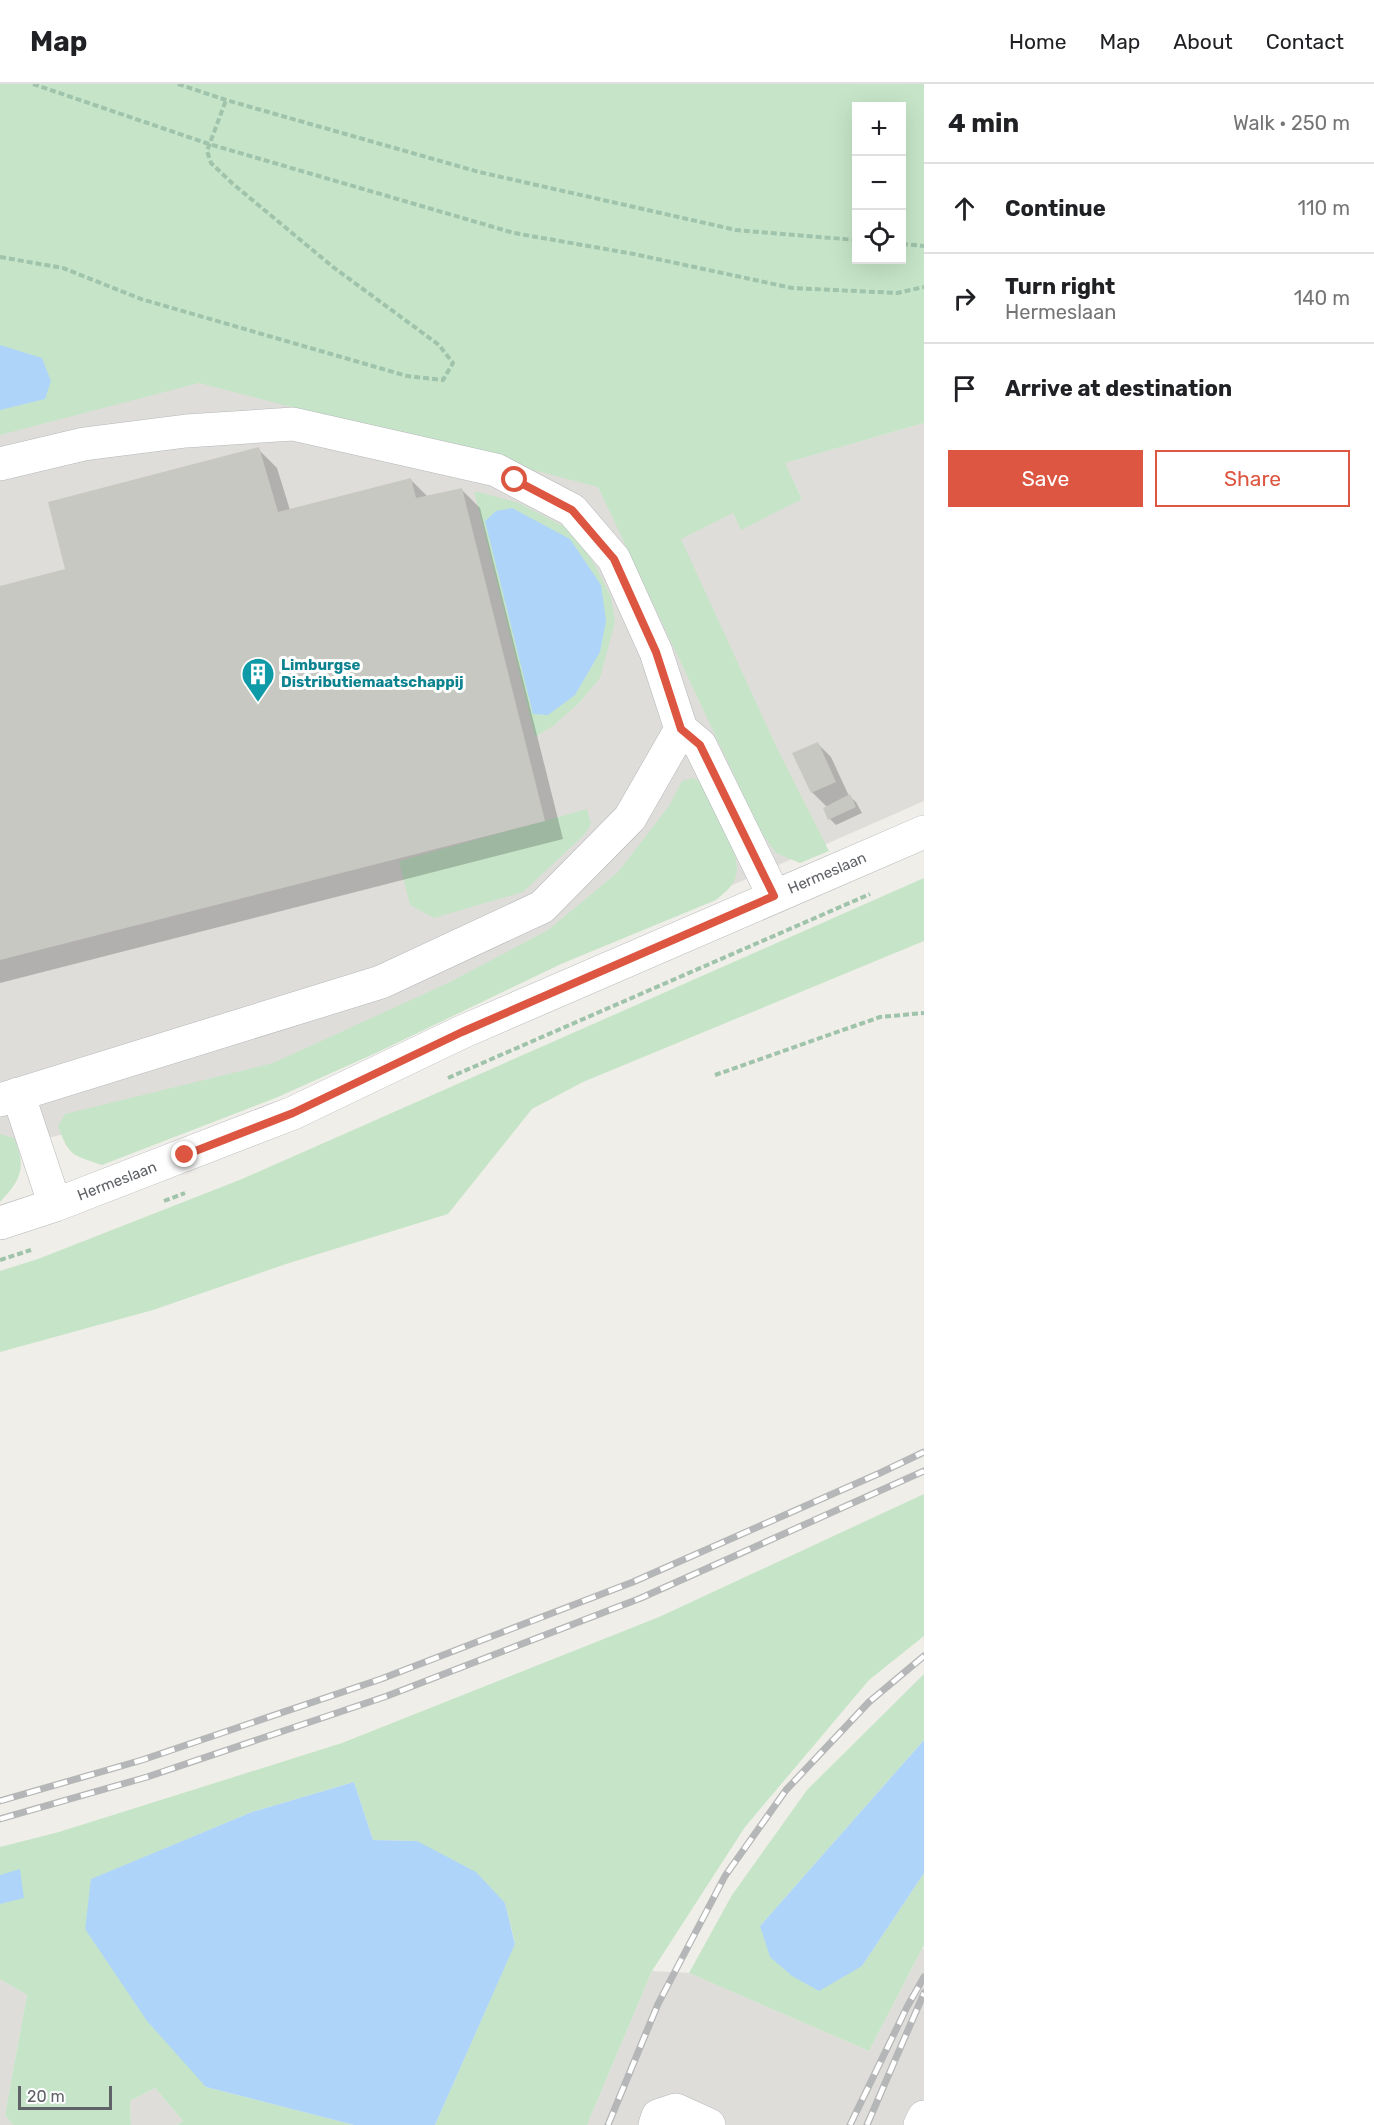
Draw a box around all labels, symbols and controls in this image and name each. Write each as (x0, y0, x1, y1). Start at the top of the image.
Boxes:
text: Map (30, 25, 87, 58)
text: Home (1009, 29, 1066, 54)
text: Map (1099, 29, 1140, 54)
text: About (1173, 29, 1233, 54)
text: Contact (1266, 29, 1344, 54)
map controls (852, 102, 906, 264)
button: + (852, 102, 906, 156)
text: 4 min (948, 108, 1019, 139)
text: Walk · 250 m (1233, 111, 1350, 135)
button: − (852, 156, 906, 210)
icon: ahead (948, 192, 981, 225)
text: Continue (1005, 195, 1106, 222)
text: 110 m (1298, 196, 1350, 220)
button: locate (852, 210, 906, 264)
text: Turn right (1005, 273, 1115, 300)
icon: right (948, 282, 981, 315)
text: 140 m (1294, 286, 1350, 310)
text: Hermeslaan (1005, 300, 1116, 324)
icon: arrive (948, 372, 981, 405)
text: Arrive at destination (1005, 375, 1232, 402)
button: Save (948, 450, 1143, 507)
button: Share (1155, 450, 1350, 507)
route start (501, 466, 527, 492)
building icon: Limburgse Distributiemaatschappij (240, 656, 276, 703)
place label: Limburgse Distributiemaatschappij (281, 656, 464, 691)
street label: Hermeslaan (785, 848, 869, 898)
route end (171, 1141, 197, 1167)
street label: Hermeslaan (75, 1158, 159, 1204)
scale bar (18, 2083, 112, 2110)
text: 20 m (27, 2087, 65, 2106)

